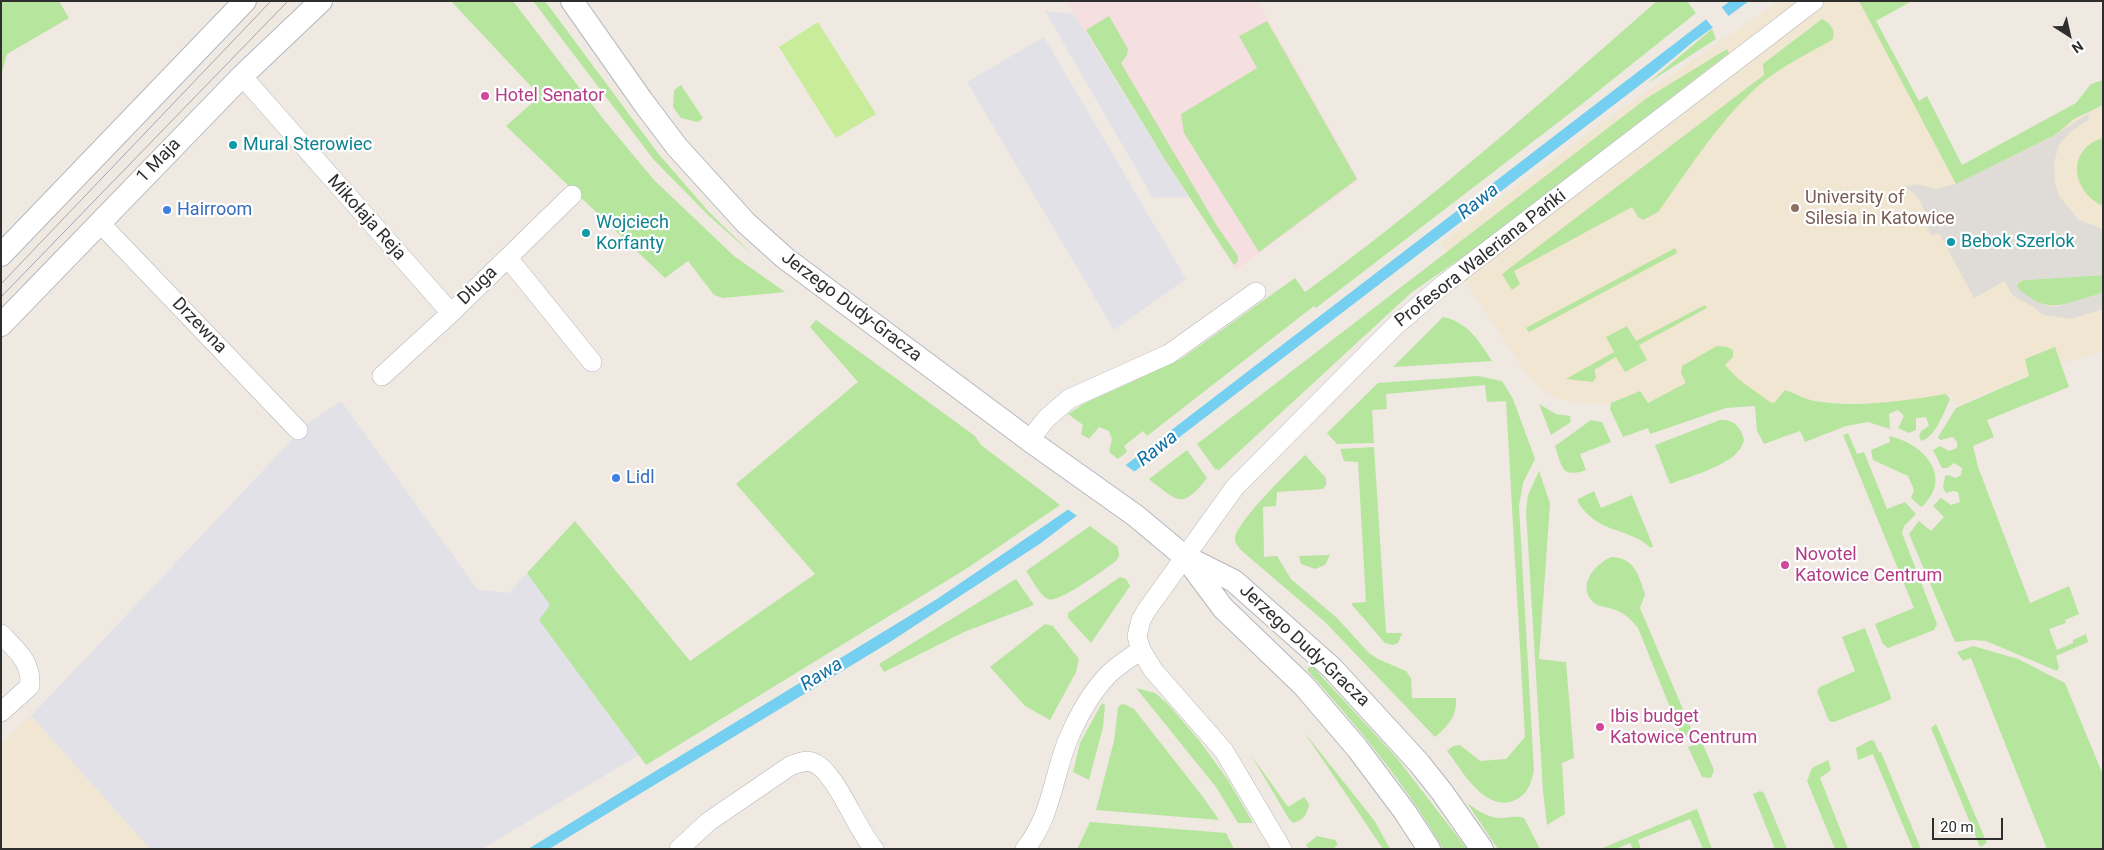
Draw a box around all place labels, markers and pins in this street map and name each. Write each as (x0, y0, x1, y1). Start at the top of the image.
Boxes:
place label: Hotel Senator (495, 85, 604, 107)
marker: Hotel Senator (479, 90, 491, 102)
place label: Mural Sterowiec (243, 134, 372, 156)
marker: Mural Sterowiec (227, 139, 239, 151)
place label: University of Silesia in Katowice (1805, 187, 1955, 230)
place label: Hairroom (177, 199, 252, 221)
marker: University of Silesia in Katowice (1789, 202, 1801, 214)
marker: Hairroom (161, 204, 173, 216)
place label: Wojciech Korfanty (596, 212, 669, 254)
marker: Wojciech Korfanty (580, 227, 592, 239)
place label: Bebok Szerlok (1961, 231, 2075, 253)
marker: Bebok Szerlok (1945, 236, 1957, 248)
place label: Lidl (626, 467, 655, 489)
marker: Lidl (610, 472, 622, 484)
place label: Novotel Katowice Centrum (1795, 544, 1942, 586)
marker: Novotel Katowice Centrum (1779, 559, 1791, 571)
place label: Ibis budget Katowice Centrum (1610, 706, 1757, 749)
marker: Ibis budget Katowice Centrum (1594, 721, 1606, 733)

